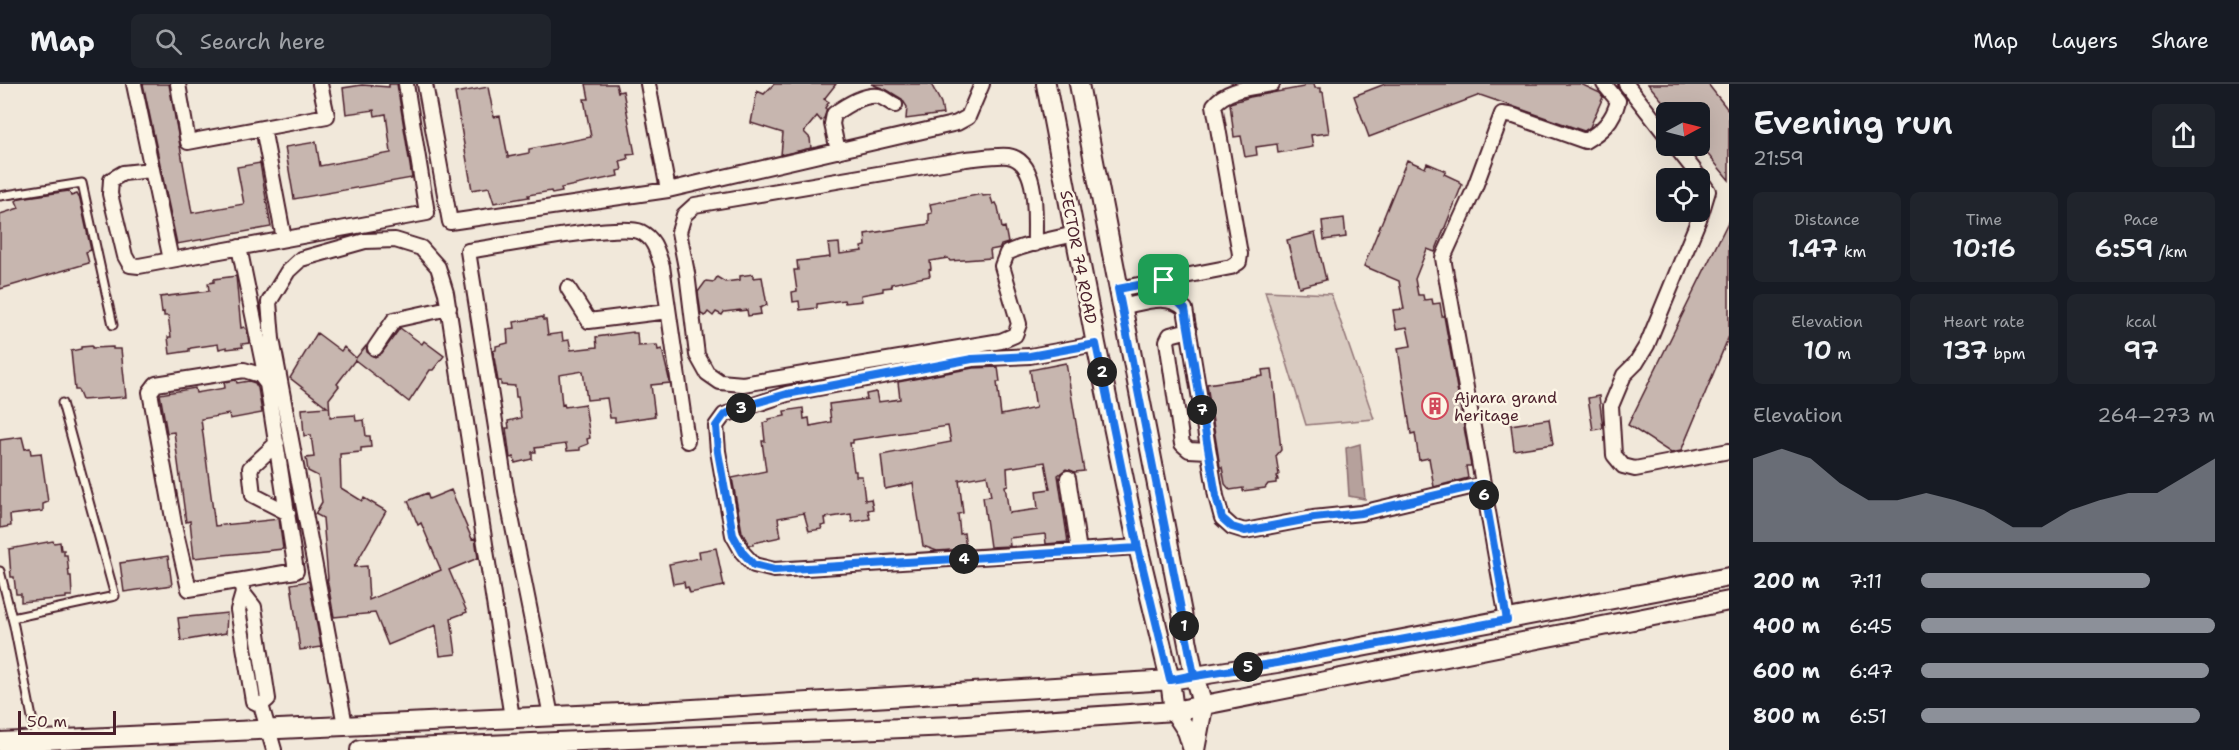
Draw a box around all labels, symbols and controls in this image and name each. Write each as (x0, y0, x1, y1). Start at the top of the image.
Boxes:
search box (131, 14, 551, 68)
text: Map (30, 22, 95, 60)
icon: search (152, 25, 185, 58)
text: Search here (200, 27, 325, 56)
text: Map (1973, 27, 2018, 55)
text: Layers (2051, 27, 2118, 55)
text: Share (2151, 27, 2209, 55)
text: Evening run (1753, 100, 1953, 145)
north arrow (1656, 102, 1710, 156)
map controls (1656, 102, 1710, 222)
button: share (2152, 104, 2215, 167)
text: 21:59 (1753, 145, 1804, 171)
button: locate (1656, 168, 1710, 222)
street label: SECTOR 74 ROAD (1055, 188, 1102, 326)
text: Distance (1794, 209, 1860, 230)
text: Time (1966, 209, 2002, 230)
text: Pace (2123, 209, 2159, 230)
text: 1.47 (1788, 230, 1838, 265)
text: 10:16 (1952, 230, 2016, 265)
text: 6:59 (2095, 230, 2153, 265)
text: km (1838, 241, 1866, 262)
text: /km (2153, 241, 2187, 262)
pin (1138, 254, 1189, 305)
icon: arrive (1147, 263, 1180, 296)
text: Elevation (1791, 311, 1863, 332)
text: Heart rate (1943, 311, 2025, 332)
text: kcal (2125, 311, 2157, 332)
text: 10 (1803, 332, 1832, 367)
text: 137 (1942, 332, 1988, 367)
text: 97 (2123, 332, 2159, 367)
text: m (1832, 343, 1851, 364)
text: bpm (1988, 343, 2026, 364)
pin: 2 (1087, 357, 1117, 387)
text: 2 (1096, 361, 1108, 382)
place label: Ajnara grand heritage (1454, 387, 1557, 426)
building icon: Ajnara grand heritage (1420, 391, 1450, 421)
pin: 3 (726, 393, 756, 423)
pin: 7 (1187, 395, 1217, 425)
text: 3 (735, 397, 747, 418)
text: 7 (1196, 399, 1208, 420)
text: Elevation (1753, 402, 1843, 428)
text: 264–273 m (2097, 402, 2215, 428)
pin: 6 (1469, 480, 1499, 510)
text: 6 (1478, 484, 1490, 505)
pin: 4 (949, 544, 979, 574)
text: 4 (958, 548, 970, 569)
text: 200 m (1753, 568, 1820, 594)
text: 7:11 (1849, 568, 1882, 594)
pin: 1 (1169, 611, 1199, 641)
text: 400 m (1753, 613, 1820, 639)
text: 6:45 (1849, 613, 1892, 639)
text: 1 (1180, 615, 1188, 636)
pin: 5 (1233, 652, 1263, 682)
text: 5 (1243, 656, 1253, 677)
text: 600 m (1753, 658, 1820, 684)
text: 6:47 (1849, 658, 1893, 684)
text: 800 m (1753, 703, 1820, 729)
text: 6:51 (1849, 703, 1887, 729)
scale bar (18, 708, 116, 736)
text: 50 m (27, 711, 67, 732)

